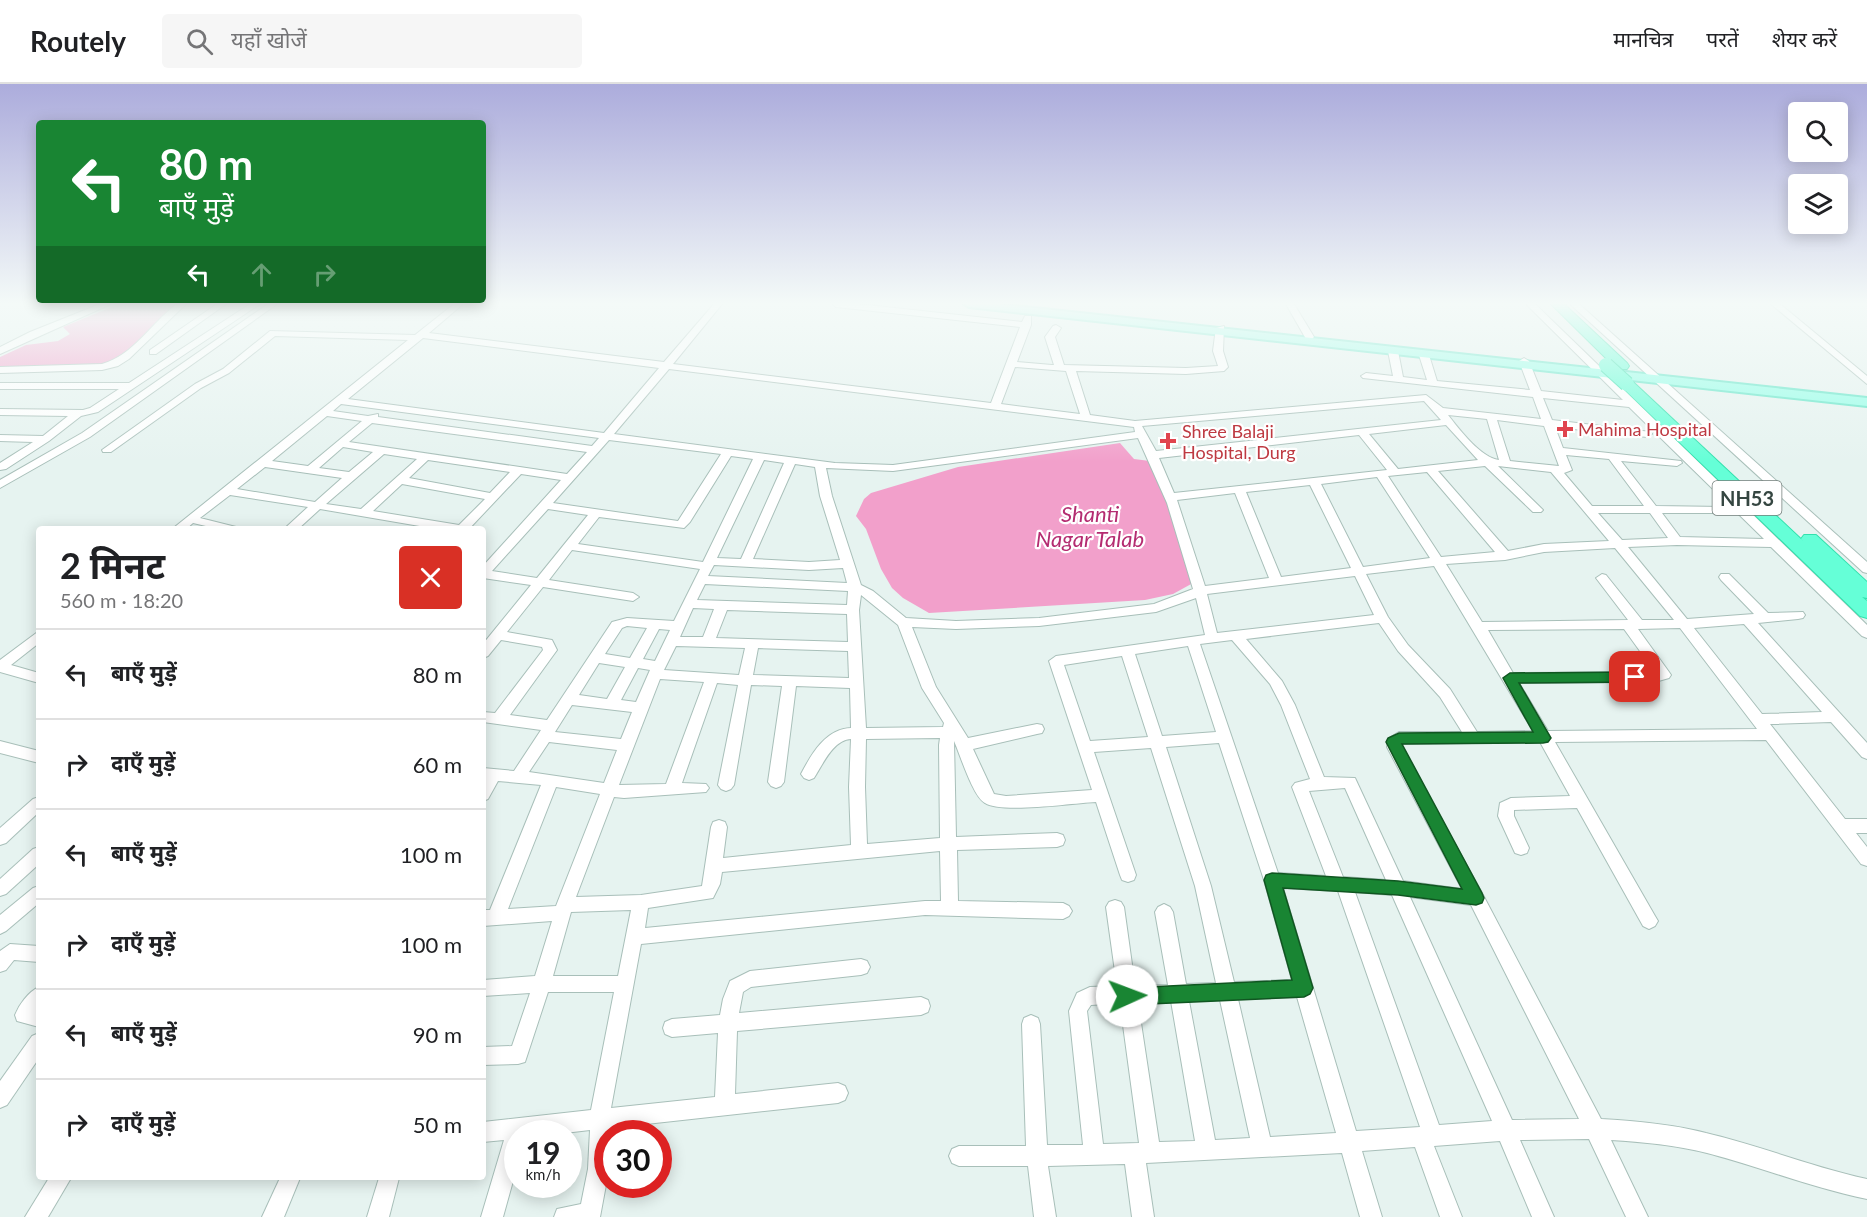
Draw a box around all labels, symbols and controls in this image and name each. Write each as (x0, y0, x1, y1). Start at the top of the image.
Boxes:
search box (162, 14, 582, 68)
text: Routely (30, 24, 126, 58)
icon: search (183, 25, 216, 58)
text: यहाँ खोजें (231, 26, 307, 53)
text: मानचित्र (1613, 26, 1673, 51)
text: परतें (1706, 26, 1739, 51)
text: शेयर करें (1772, 26, 1837, 51)
map controls (1788, 102, 1848, 234)
button: search (1788, 102, 1848, 162)
text: 80 m (159, 139, 253, 189)
icon: left (60, 144, 138, 222)
button: layers (1788, 174, 1848, 234)
text: बाएँ मुड़ें (159, 190, 234, 223)
icon: left (182, 258, 215, 291)
icon: ahead (245, 258, 278, 291)
icon: right (308, 258, 341, 291)
place label: Mahima Hospital (1578, 418, 1712, 440)
place label: Shree Balaji Hospital, Durg (1182, 420, 1296, 463)
marker: Mahima Hospital (1556, 420, 1574, 438)
marker: Shree Balaji Hospital, Durg (1159, 432, 1177, 450)
road number: NH53 (1712, 481, 1782, 515)
water label: Shanti Nagar Talab (1036, 500, 1144, 552)
text: 2 मिनट (60, 543, 165, 587)
button: close (399, 546, 462, 609)
text: 560 m · 18:20 (60, 588, 183, 612)
pin (1609, 651, 1660, 702)
icon: left (60, 658, 93, 691)
text: बाएँ मुड़ें (111, 659, 177, 686)
icon: arrive (1618, 660, 1651, 693)
text: 80 m (413, 661, 462, 688)
icon: right (60, 748, 93, 781)
text: दाएँ मुड़ें (111, 749, 175, 776)
text: 60 m (413, 751, 462, 778)
icon: left (60, 838, 93, 871)
text: बाएँ मुड़ें (111, 839, 177, 866)
text: 100 m (400, 841, 462, 868)
icon: right (60, 928, 93, 961)
text: दाएँ मुड़ें (111, 929, 175, 956)
text: 100 m (400, 931, 462, 958)
position arrow (1095, 964, 1159, 1028)
icon: left (60, 1018, 93, 1051)
text: बाएँ मुड़ें (111, 1019, 177, 1046)
text: 90 m (413, 1021, 462, 1048)
icon: right (60, 1108, 93, 1141)
text: दाएँ मुड़ें (111, 1109, 175, 1136)
text: 50 m (413, 1111, 462, 1138)
speed limit sign: 30 (594, 1120, 672, 1198)
text: 19 (526, 1134, 560, 1170)
text: km/h (525, 1165, 561, 1183)

